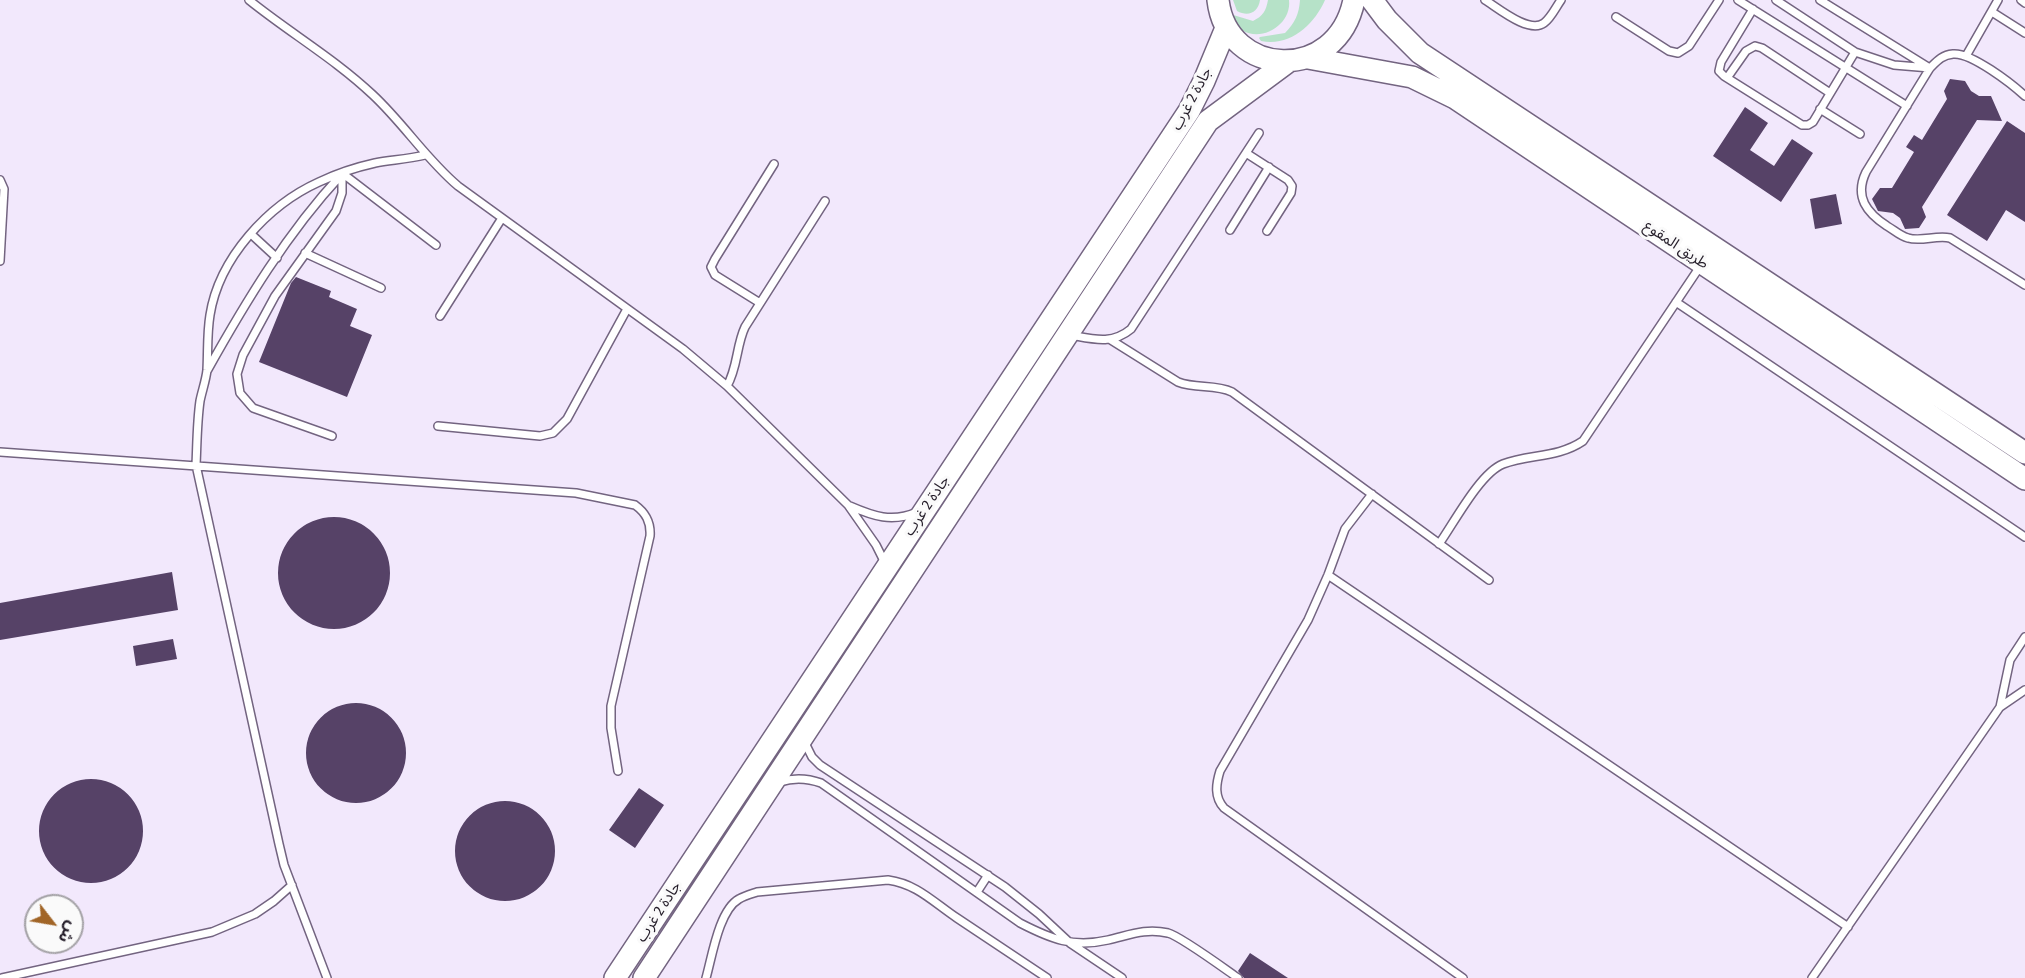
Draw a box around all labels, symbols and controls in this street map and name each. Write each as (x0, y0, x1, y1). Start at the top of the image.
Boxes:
street label: جادة 2 غرب (1168, 65, 1216, 133)
street label: طريق المقوع (1640, 217, 1712, 273)
street label: جادة 2 غرب (900, 473, 954, 539)
street label: جادة 2 غرب (633, 878, 685, 946)
north arrow (24, 894, 84, 954)
text: ش (54, 918, 82, 947)

